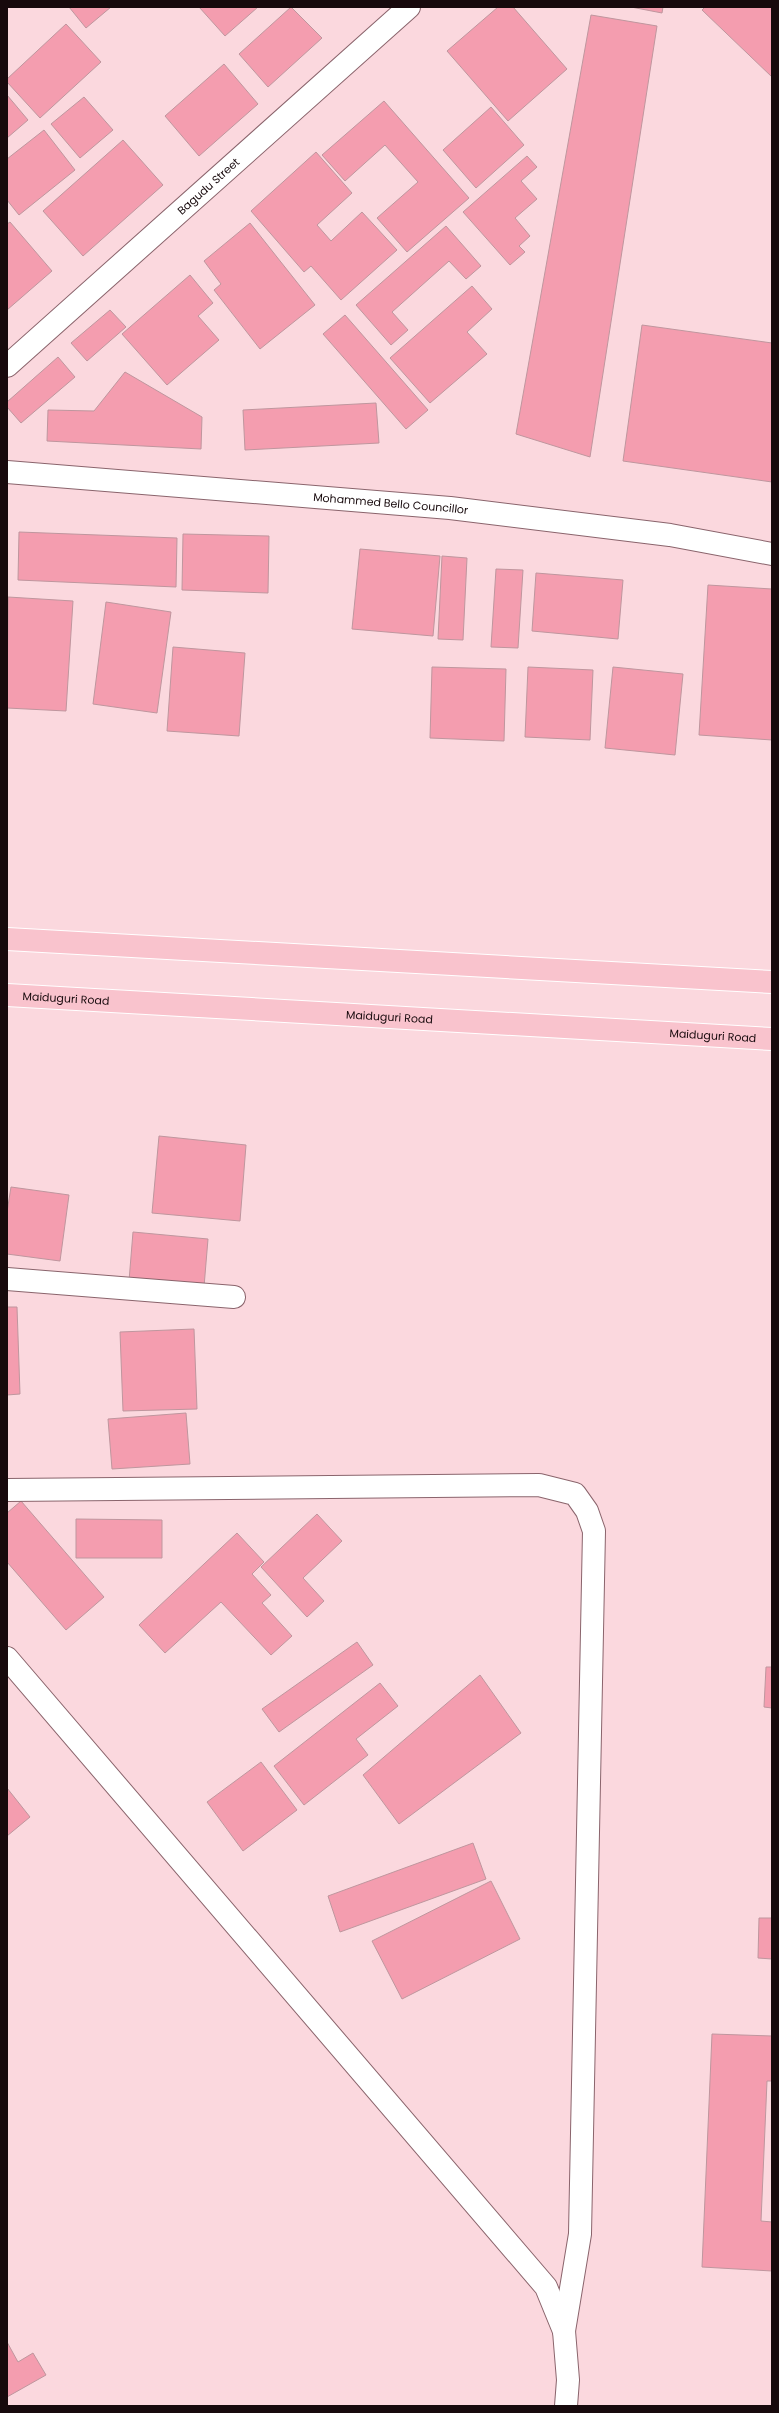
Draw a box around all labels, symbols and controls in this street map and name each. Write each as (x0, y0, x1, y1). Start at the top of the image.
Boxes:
street label: Bagudu Street (174, 154, 243, 218)
street label: Mohammed Bello Councillor (313, 489, 469, 518)
street label: Maiduguri Road (22, 988, 110, 1009)
street label: Maiduguri Road (345, 1007, 433, 1027)
street label: Maiduguri Road (669, 1025, 757, 1046)

